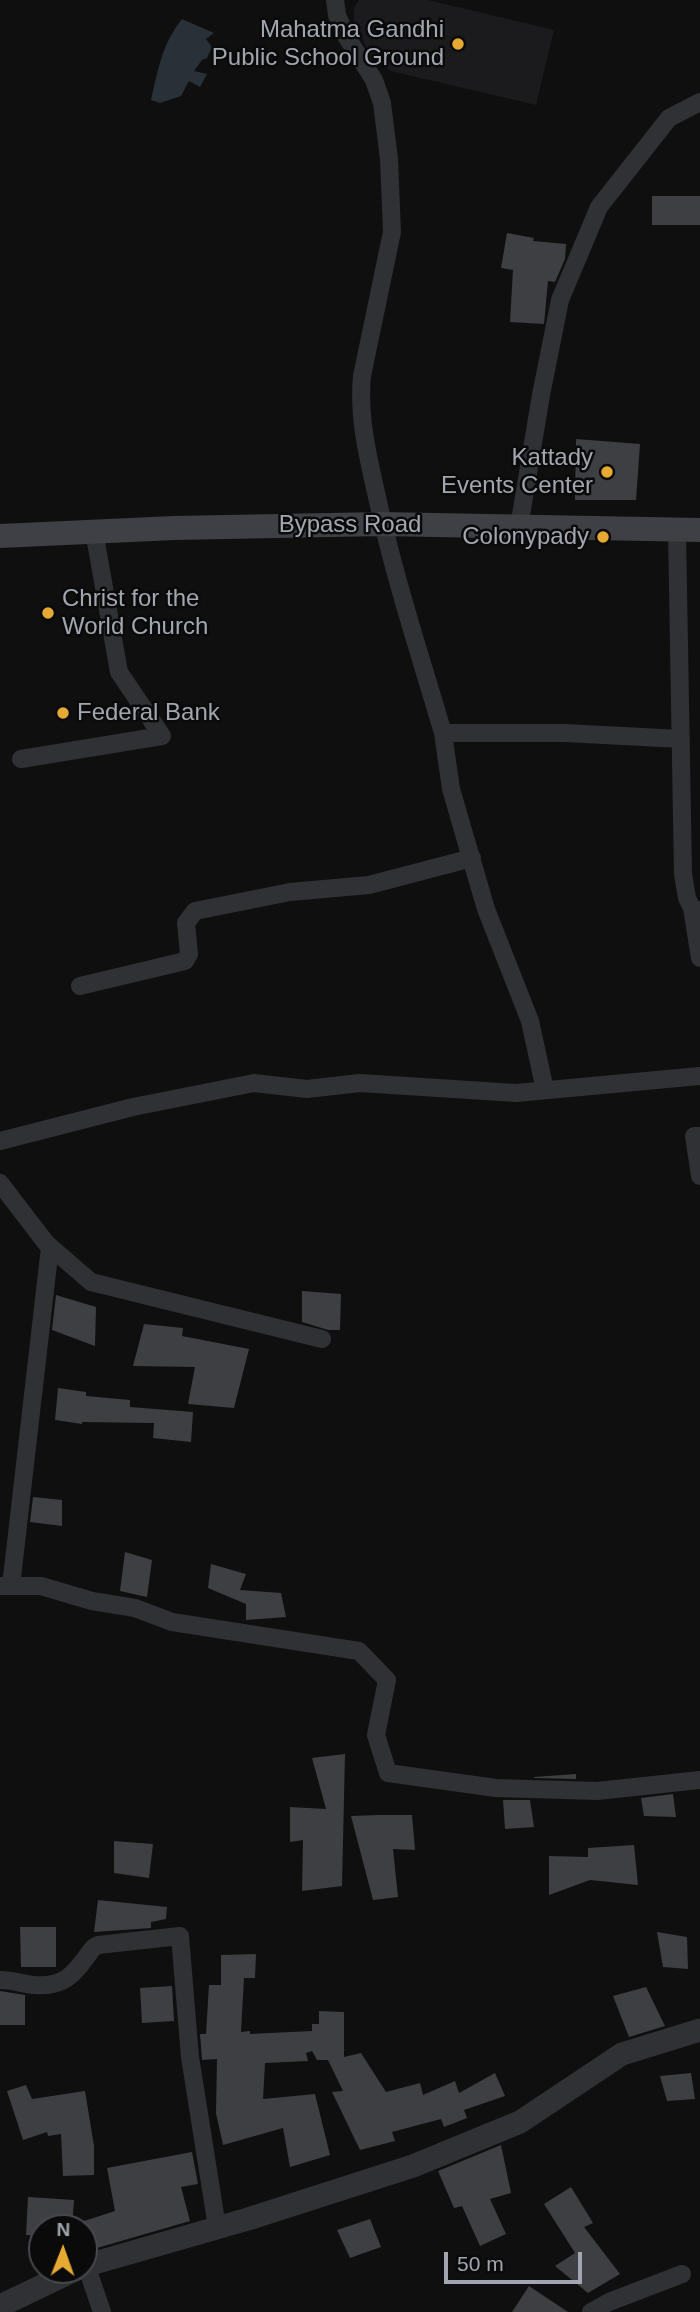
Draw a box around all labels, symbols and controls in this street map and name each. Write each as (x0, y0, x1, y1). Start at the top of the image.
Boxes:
place label: Mahatma Gandhi Public School Ground (212, 16, 444, 72)
marker: Mahatma Gandhi Public School Ground (450, 36, 466, 52)
place label: Kattady Events Center (441, 444, 593, 500)
marker: Kattady Events Center (599, 464, 615, 480)
street label: Bypass Road (279, 511, 421, 539)
place label: Colonypady (462, 523, 589, 551)
marker: Colonypady (595, 529, 611, 545)
place label: Christ for the World Church (62, 585, 208, 641)
marker: Christ for the World Church (40, 605, 56, 621)
place label: Federal Bank (77, 699, 220, 727)
marker: Federal Bank (55, 705, 71, 721)
north arrow (28, 2214, 98, 2284)
text: N (56, 2219, 70, 2240)
scale bar (448, 2238, 586, 2282)
text: 50 m (457, 2252, 504, 2275)

